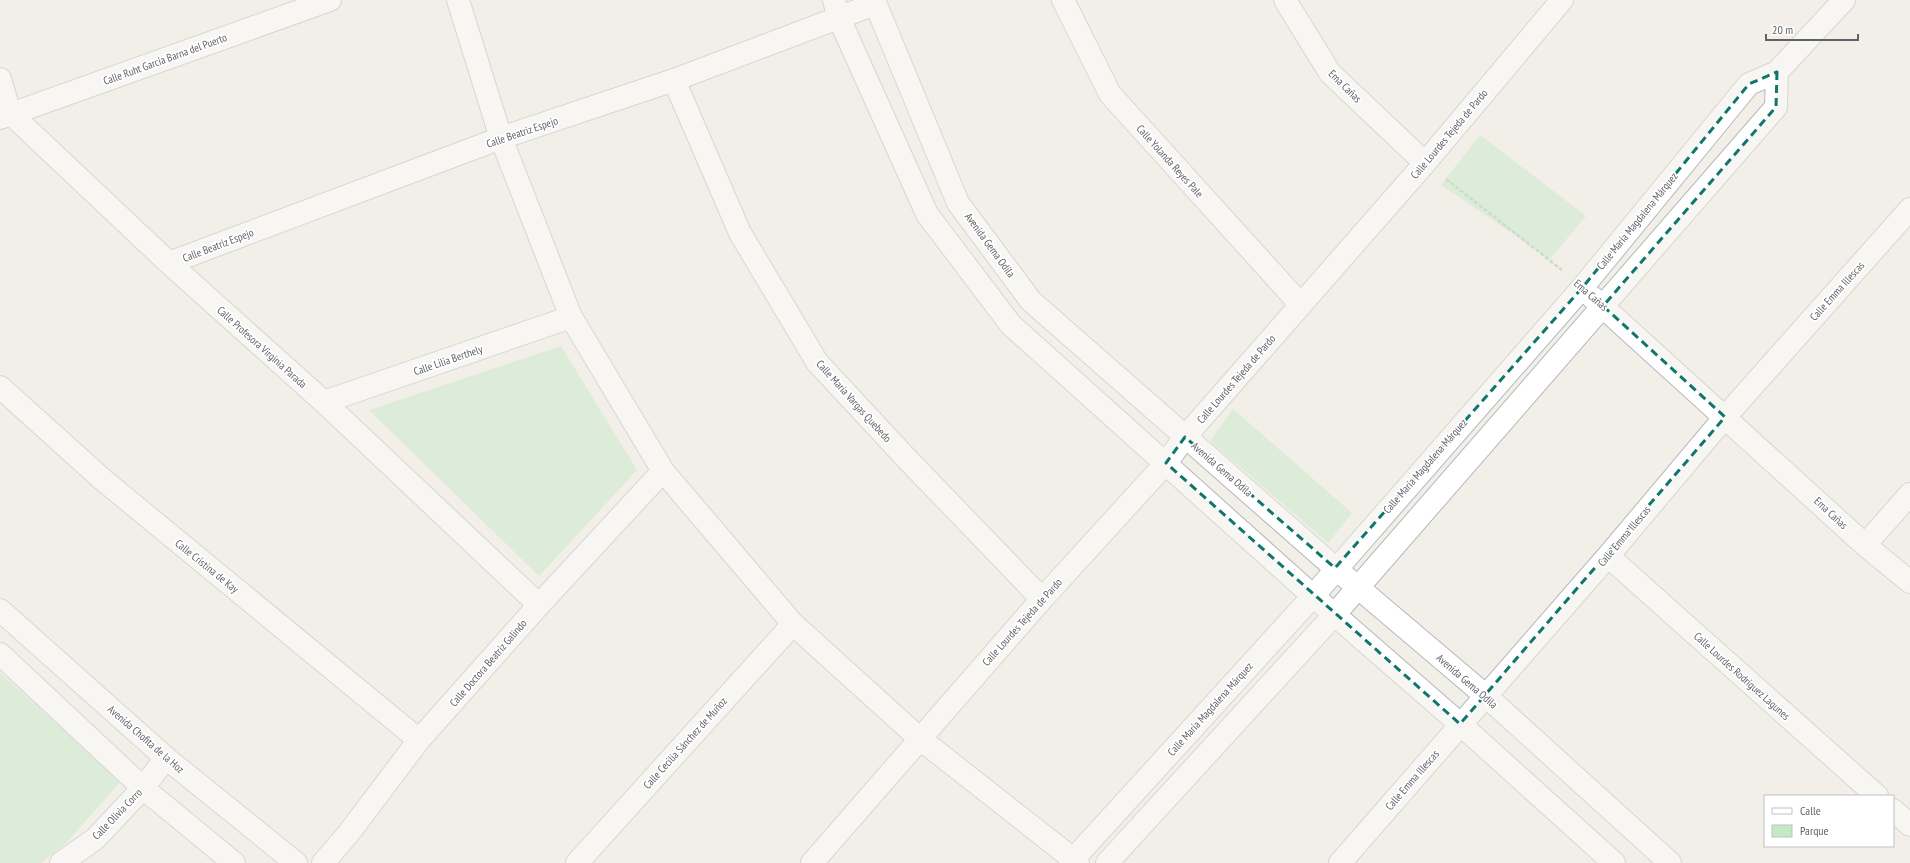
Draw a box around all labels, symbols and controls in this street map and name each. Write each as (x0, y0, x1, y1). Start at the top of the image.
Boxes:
scale bar (1766, 16, 1858, 42)
text: 20 m (1772, 22, 1793, 37)
street label: Calle Ruht García Barna del Puerto (101, 30, 229, 88)
street label: Ema Cañas (1326, 67, 1365, 106)
street label: Calle Lourdes Tejeda de Pardo (1407, 86, 1491, 182)
street label: Calle Beatriz Espejo (484, 113, 560, 151)
street label: Calle Yolanda Reyes Pale (1134, 122, 1207, 201)
street label: Calle María Magdalena Márquez (1593, 169, 1681, 272)
street label: Avenida Gema Odila (962, 210, 1018, 280)
street label: Calle Beatriz Espejo (181, 225, 256, 265)
street label: Calle Emma Illescas (1807, 258, 1867, 324)
street label: Ema Cañas (1571, 276, 1611, 314)
street label: Calle Profesora Virginia Parada (214, 303, 310, 391)
street label: Calle Lourdes Tejeda de Pardo (1194, 332, 1278, 426)
street label: Calle Lilia Berthely (412, 341, 485, 378)
street label: Calle María Vargas Quebedo (813, 357, 895, 445)
street label: Calle María Magdalena Márquez (1380, 416, 1470, 516)
street label: Avenida Gema Odila (1189, 439, 1255, 499)
street label: Ema Cañas (1811, 494, 1851, 532)
street label: Calle Emma Illescas (1595, 503, 1654, 569)
street label: Calle Cristina de Kay (172, 536, 242, 596)
street label: Calle Lourdes Tejeda de Pardo (979, 575, 1065, 669)
street label: Calle Doctora Beatriz Galindo (446, 616, 530, 709)
street label: Calle Lourdes Rodríguez Lagunes (1691, 629, 1793, 723)
street label: Avenida Gema Odila (1434, 651, 1500, 711)
street label: Calle María Magdalena Márquez (1164, 659, 1256, 759)
street label: Calle Cecilia Sánchez de Muñoz (640, 694, 730, 792)
street label: Avenida Chofita de la Hoz (105, 702, 187, 776)
street label: Calle Emma Illescas (1382, 747, 1442, 813)
street label: Calle Olivia Corro (89, 785, 145, 843)
legend (1764, 795, 1894, 847)
text: Calle (1800, 803, 1821, 818)
text: Parque (1800, 823, 1829, 838)

